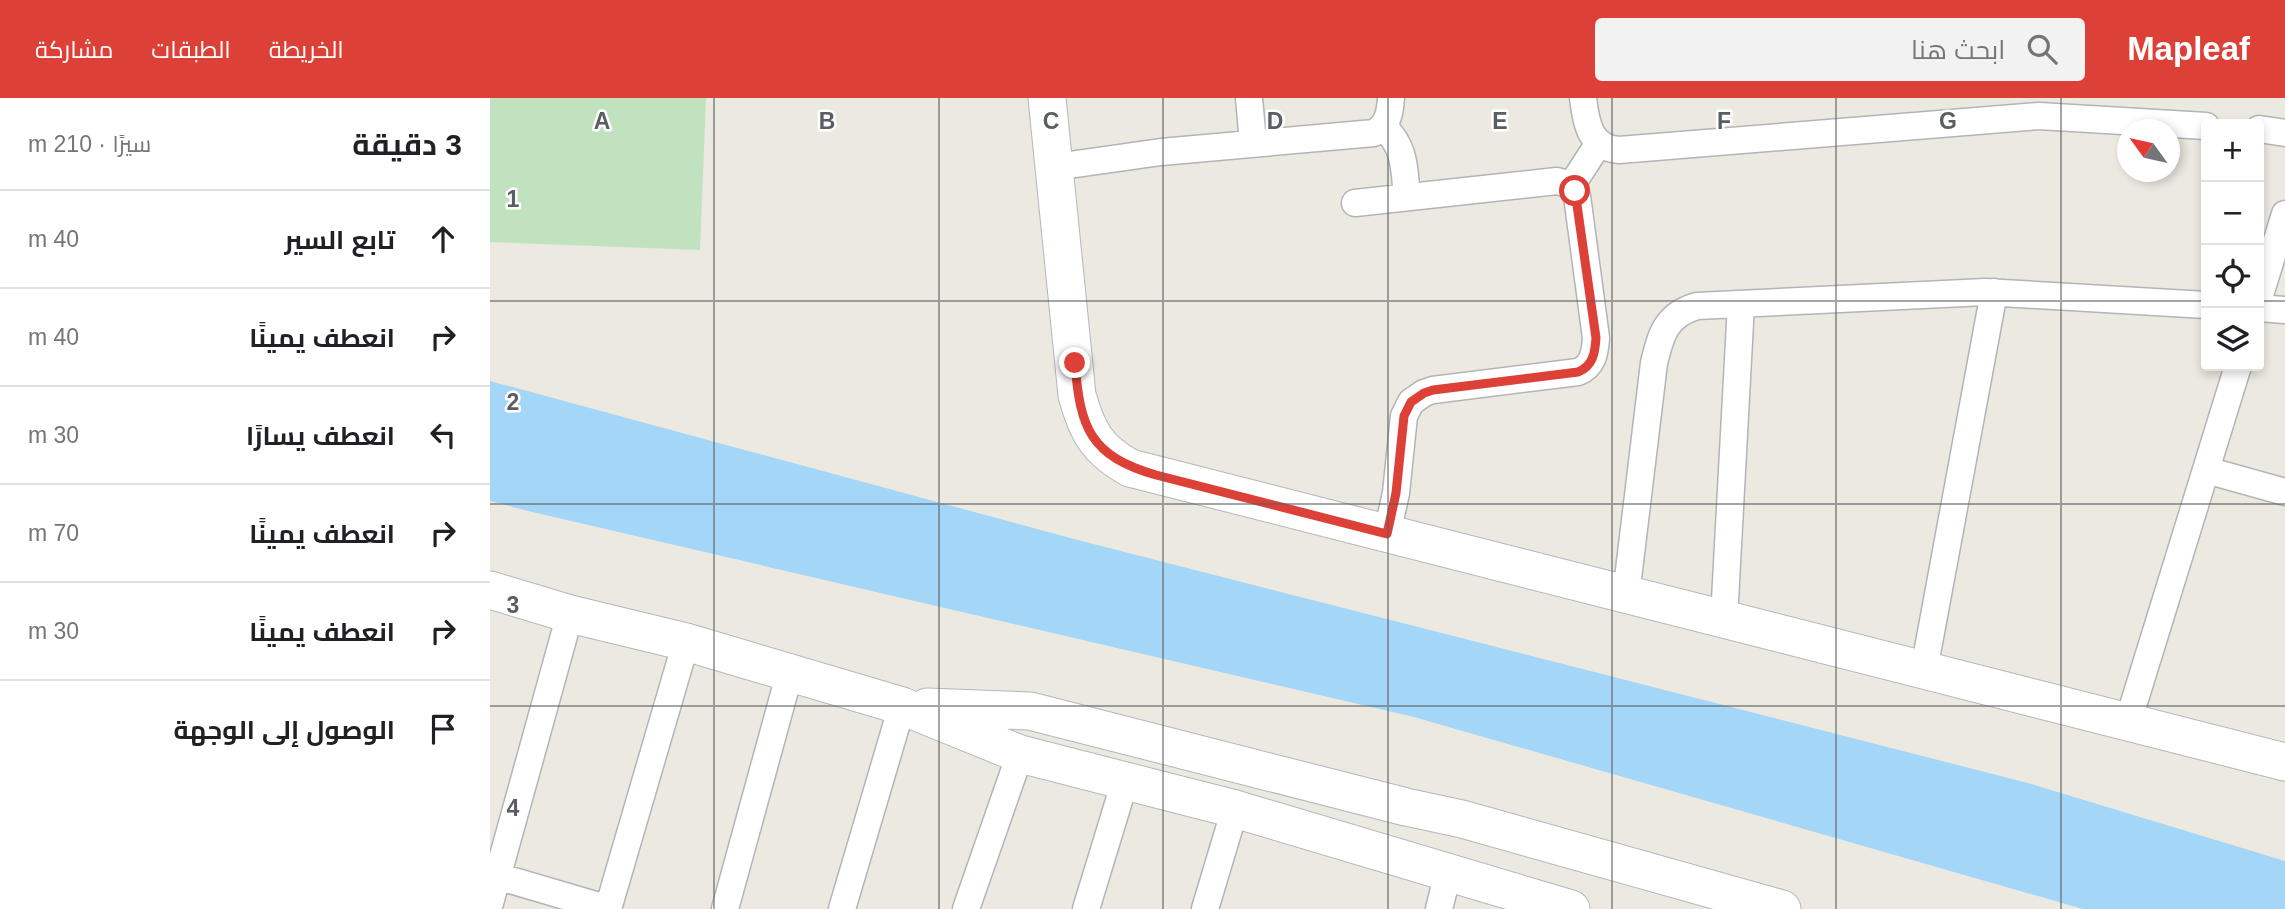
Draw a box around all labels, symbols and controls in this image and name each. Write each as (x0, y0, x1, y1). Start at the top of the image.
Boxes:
search box (1595, 18, 2085, 81)
icon: search (2023, 30, 2061, 68)
text: Mapleaf (2127, 30, 2250, 67)
text: ابحث هنا (1911, 35, 2005, 65)
text: مشاركة (35, 36, 113, 63)
text: الطبقات (151, 36, 231, 63)
text: الخريطة (269, 36, 344, 63)
text: A (594, 108, 610, 134)
text: B (819, 108, 835, 134)
text: C (1043, 108, 1059, 134)
text: D (1267, 108, 1283, 134)
text: E (1492, 108, 1508, 134)
text: F (1717, 108, 1731, 134)
text: G (1939, 108, 1957, 134)
north arrow (2117, 119, 2180, 182)
map controls (2201, 119, 2264, 371)
button: + (2201, 119, 2264, 182)
text: 3 دقيقة (352, 128, 462, 161)
text: سيرًا · 210 m (28, 131, 151, 157)
route start (1559, 175, 1590, 206)
button: − (2201, 182, 2264, 245)
text: 1 (507, 186, 520, 212)
icon: ahead (424, 220, 462, 258)
text: تابع السير (284, 225, 395, 255)
text: 40 m (28, 226, 79, 252)
button: locate (2201, 245, 2264, 308)
button: layers (2201, 308, 2264, 371)
icon: right (424, 318, 462, 356)
text: انعطف يمينًا (249, 323, 395, 353)
text: 40 m (28, 324, 79, 350)
route end (1059, 347, 1090, 378)
text: 2 (507, 389, 519, 415)
icon: left (424, 416, 462, 454)
text: انعطف يسارًا (246, 421, 395, 451)
text: 30 m (28, 422, 79, 448)
icon: right (424, 514, 462, 552)
text: انعطف يمينًا (249, 519, 395, 549)
text: 70 m (28, 520, 79, 546)
text: 3 (507, 592, 519, 618)
icon: right (424, 612, 462, 650)
text: انعطف يمينًا (249, 617, 395, 647)
text: 30 m (28, 618, 79, 644)
icon: arrive (424, 710, 462, 748)
text: الوصول إلى الوجهة (173, 715, 395, 745)
text: 4 (507, 795, 520, 821)

